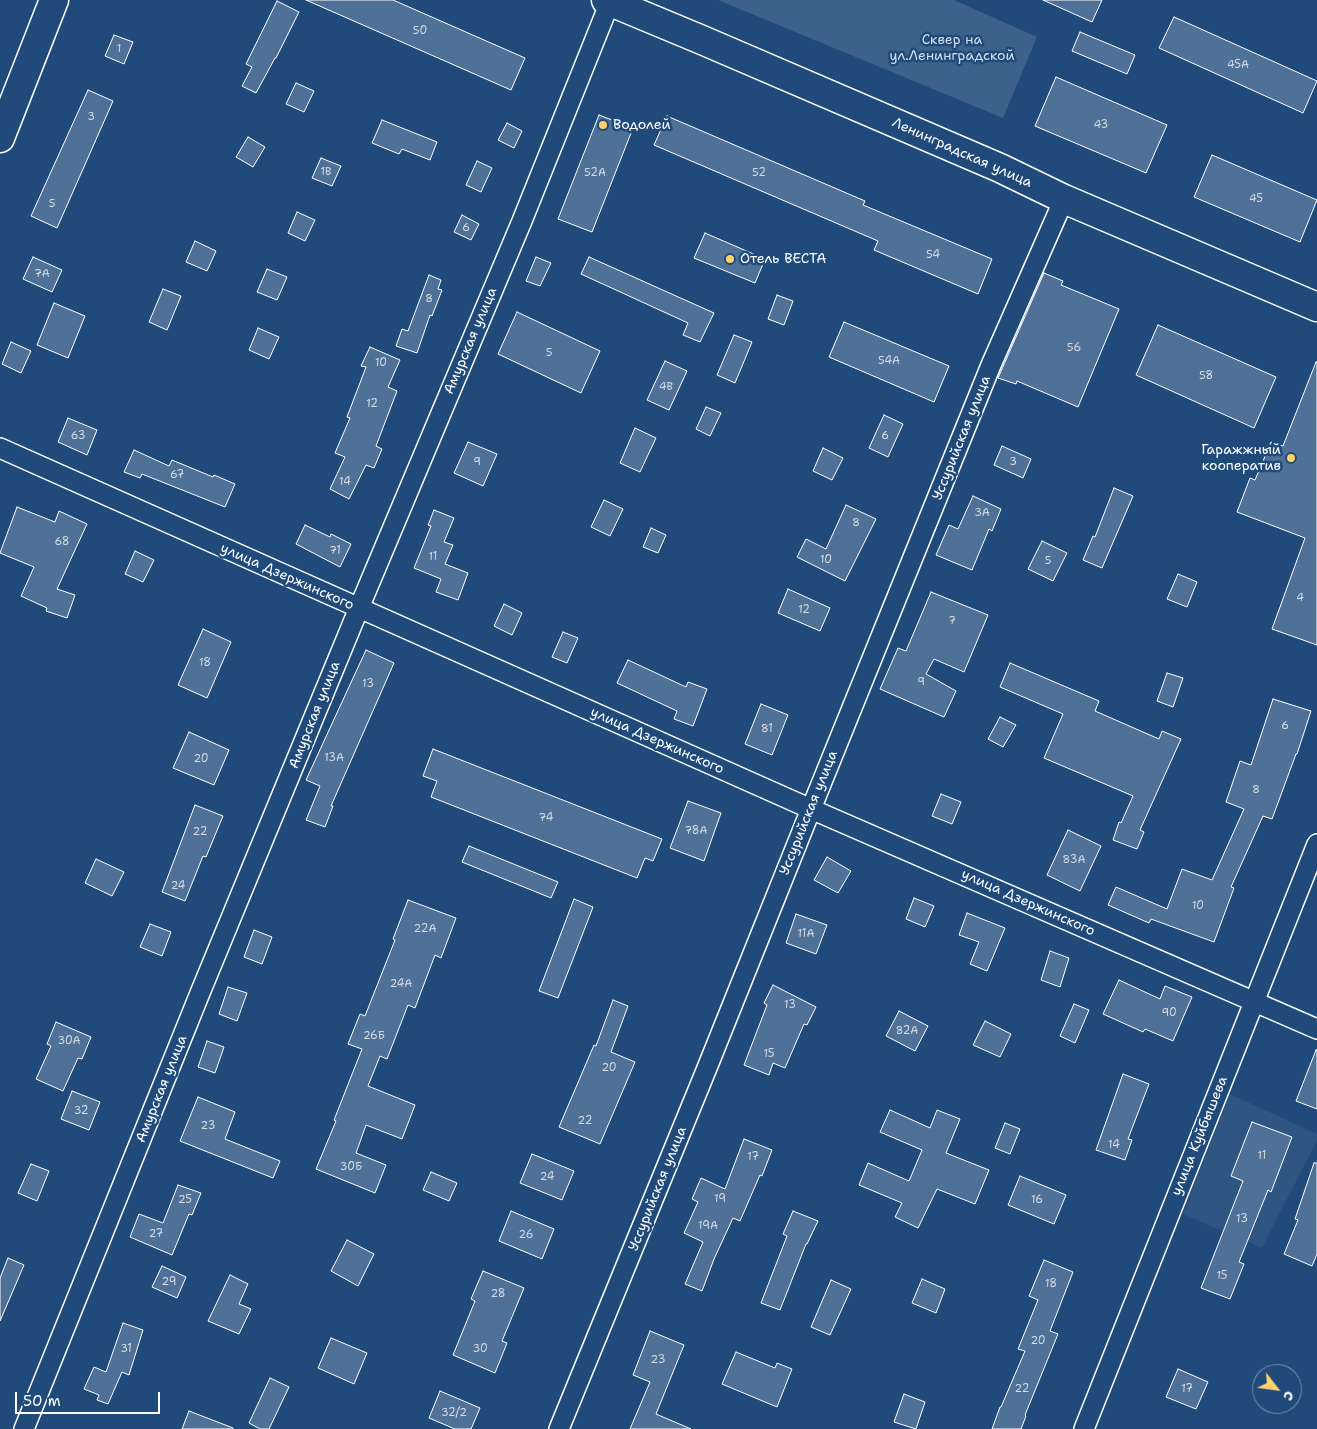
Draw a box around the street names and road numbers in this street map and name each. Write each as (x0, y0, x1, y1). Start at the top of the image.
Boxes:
street label: Ленинградская улица (889, 114, 1035, 192)
street label: Амурская улица (441, 285, 501, 397)
street label: Уссурийская улица (929, 373, 995, 503)
street label: улица Дзержинского (218, 540, 356, 614)
street label: Амурская улица (286, 659, 344, 771)
street label: улица Дзержинского (588, 704, 726, 778)
street label: Уссурийская улица (776, 748, 842, 878)
street label: улица Дзержинского (959, 866, 1097, 940)
street label: Амурская улица (133, 1033, 191, 1145)
street label: улица Куйбышева (1168, 1074, 1232, 1198)
street label: Уссурийская улица (625, 1124, 691, 1254)

